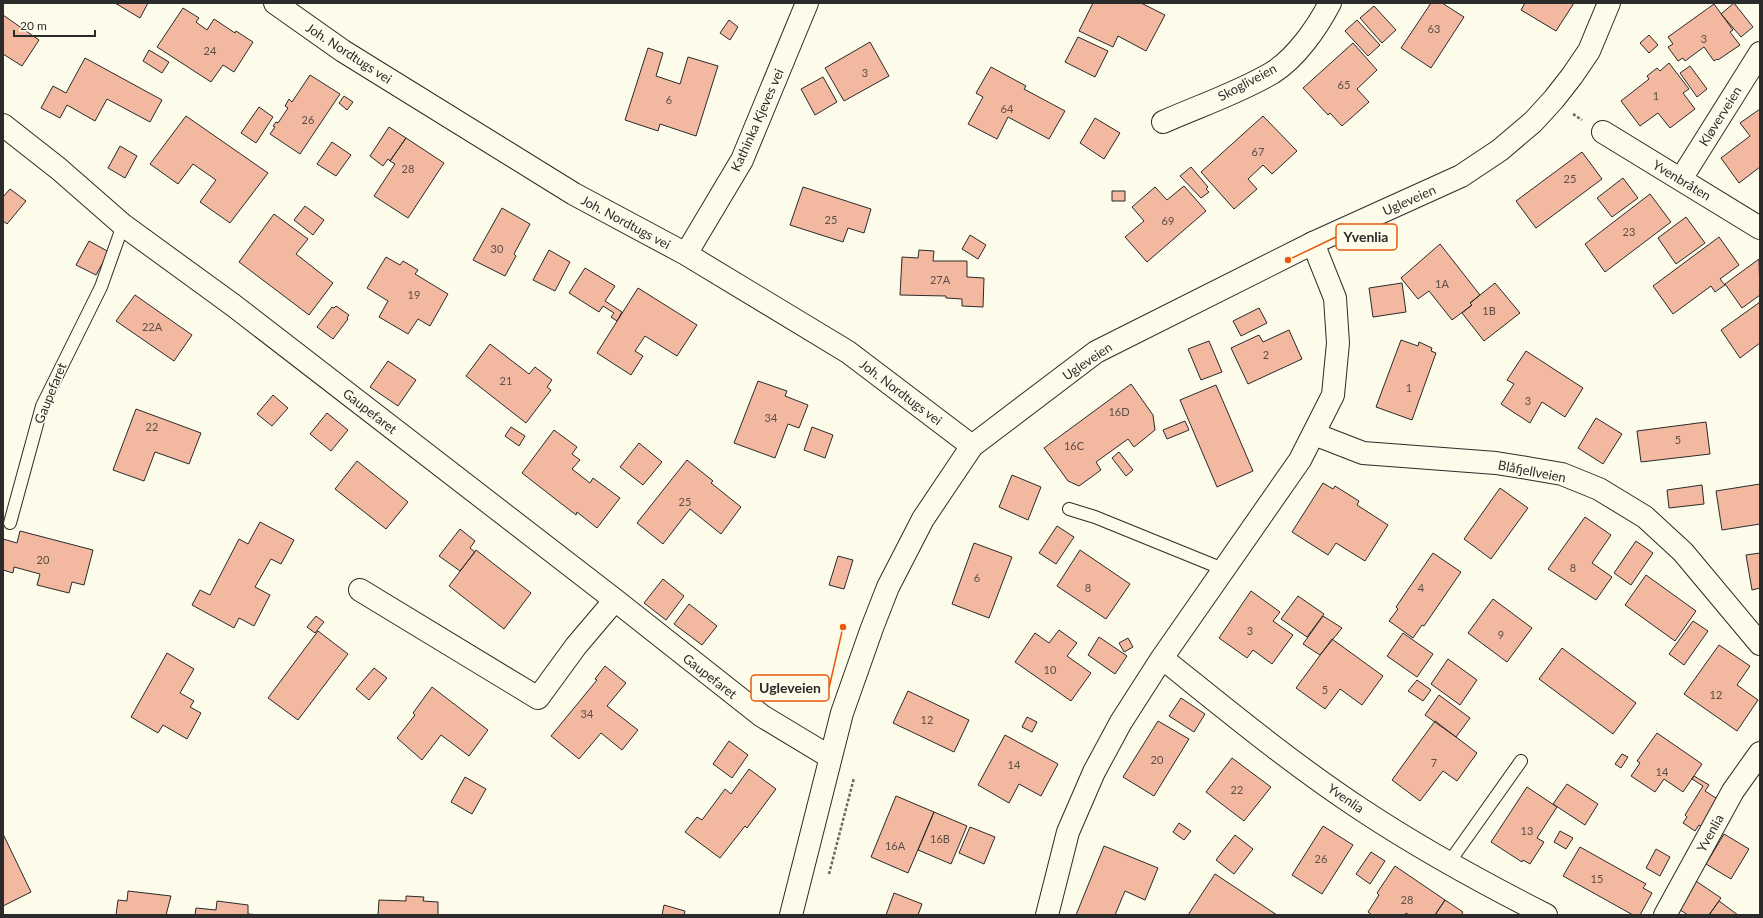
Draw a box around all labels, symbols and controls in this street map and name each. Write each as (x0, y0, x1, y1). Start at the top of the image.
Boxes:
scale bar (14, 12, 95, 38)
text: 20 m (20, 18, 47, 33)
street label: Joh. Nordtugs vei (303, 19, 395, 87)
house number: 63 (1428, 22, 1440, 35)
house number: 3 (1701, 32, 1707, 45)
house number: 24 (204, 44, 217, 57)
street label: Skogliveien (1215, 60, 1279, 104)
street label: Kathinka Kjeves vei (727, 66, 787, 174)
house number: 3 (862, 66, 868, 79)
house number: 65 (1338, 78, 1350, 91)
street label: Kløverveien (1695, 83, 1745, 149)
house number: 1 (1653, 89, 1659, 102)
house number: 6 (666, 93, 672, 106)
house number: 64 (1001, 102, 1014, 115)
house number: 26 (302, 113, 314, 126)
house number: 67 (1252, 145, 1264, 158)
street label: Yvenbråten (1650, 156, 1714, 204)
house number: 28 (402, 162, 414, 175)
house number: 25 (1564, 172, 1576, 185)
street label: Ugleveien (1380, 181, 1438, 219)
street label: Joh. Nordtugs vei (579, 192, 673, 252)
house number: 25 (825, 213, 837, 226)
house number: 69 (1162, 214, 1174, 227)
callout: Yvenlia (1336, 224, 1397, 250)
house number: 23 (1623, 225, 1635, 238)
text: Yvenlia (1343, 228, 1388, 245)
house number: 30 (491, 242, 504, 255)
house number: 27A (930, 273, 951, 286)
house number: 1A (1435, 277, 1449, 290)
house number: 19 (408, 288, 420, 301)
house number: 1B (1482, 304, 1496, 317)
house number: 22A (142, 320, 163, 333)
street label: Ugleveien (1059, 339, 1115, 383)
house number: 2 (1263, 348, 1269, 361)
street label: Joh. Nordtugs vei (857, 356, 945, 428)
street label: Gaupefaret (31, 360, 70, 426)
house number: 21 (500, 374, 512, 387)
house number: 1 (1406, 381, 1412, 394)
street label: Gaupefaret (340, 385, 400, 437)
house number: 3 (1525, 394, 1531, 407)
house number: 16D (1108, 405, 1130, 418)
house number: 34 (765, 411, 778, 424)
house number: 22 (146, 420, 158, 433)
house number: 5 (1675, 433, 1681, 446)
house number: 16C (1064, 439, 1085, 452)
street label: Blåfjellveien (1497, 457, 1567, 485)
house number: 25 (679, 495, 691, 508)
house number: 20 (37, 553, 50, 566)
house number: 8 (1570, 561, 1576, 574)
house number: 6 (974, 571, 980, 584)
house number: 8 (1085, 581, 1091, 594)
house number: 4 (1418, 581, 1425, 594)
house number: 3 (1247, 624, 1253, 637)
house number: 9 (1498, 628, 1504, 641)
street label: Gaupefaret (680, 650, 740, 702)
house number: 10 (1044, 663, 1057, 676)
callout: Ugleveien (751, 675, 829, 701)
text: Ugleveien (759, 679, 821, 696)
house number: 5 (1322, 683, 1328, 696)
house number: 12 (1710, 688, 1722, 701)
house number: 34 (581, 707, 594, 720)
house number: 12 (921, 713, 933, 726)
house number: 20 (1151, 753, 1164, 766)
house number: 7 (1431, 756, 1437, 769)
house number: 14 (1008, 758, 1021, 771)
house number: 14 (1656, 765, 1669, 778)
street label: Yvenlia (1325, 780, 1367, 816)
house number: 22 (1231, 783, 1243, 796)
street label: Yvenlia (1693, 811, 1727, 855)
house number: 13 (1521, 824, 1533, 837)
house number: 16B (930, 832, 950, 845)
house number: 16A (885, 839, 906, 852)
house number: 26 (1315, 852, 1327, 865)
house number: 15 (1591, 872, 1603, 885)
house number: 28 (1401, 893, 1413, 906)

